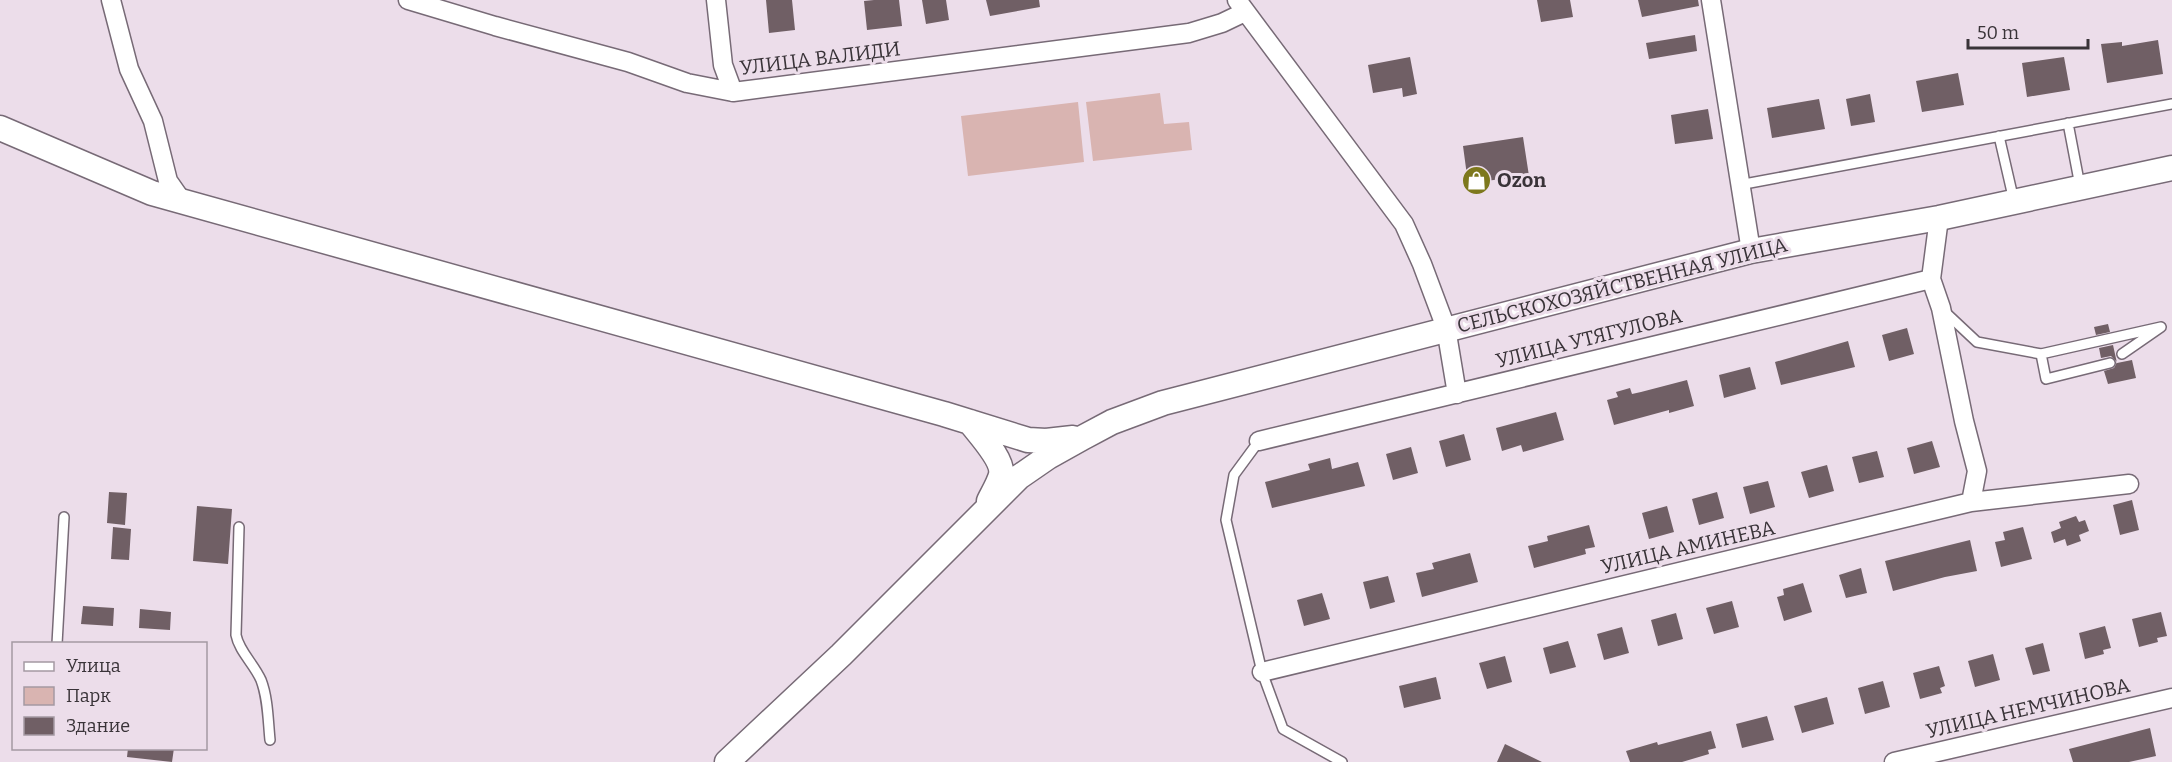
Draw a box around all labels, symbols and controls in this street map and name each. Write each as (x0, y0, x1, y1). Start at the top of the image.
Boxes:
scale bar (1968, 12, 2088, 50)
text: 50 m (1977, 22, 2019, 44)
street label: УЛИЦА ВАЛИДИ (738, 36, 902, 80)
shop icon: Ozon (1460, 164, 1492, 196)
place label: Ozon (1497, 168, 1546, 192)
street label: СЕЛЬСКОХОЗЯЙСТВЕННАЯ УЛИЦА (1454, 232, 1790, 338)
street label: УЛИЦА УТЯГУЛОВА (1494, 303, 1685, 373)
street label: УЛИЦА АМИНЕВА (1599, 515, 1778, 579)
legend (12, 642, 207, 750)
text: Улица (66, 655, 121, 677)
street label: УЛИЦА НЕМЧИНОВА (1924, 673, 2133, 743)
text: Парк (66, 685, 111, 707)
text: Здание (66, 715, 130, 737)

